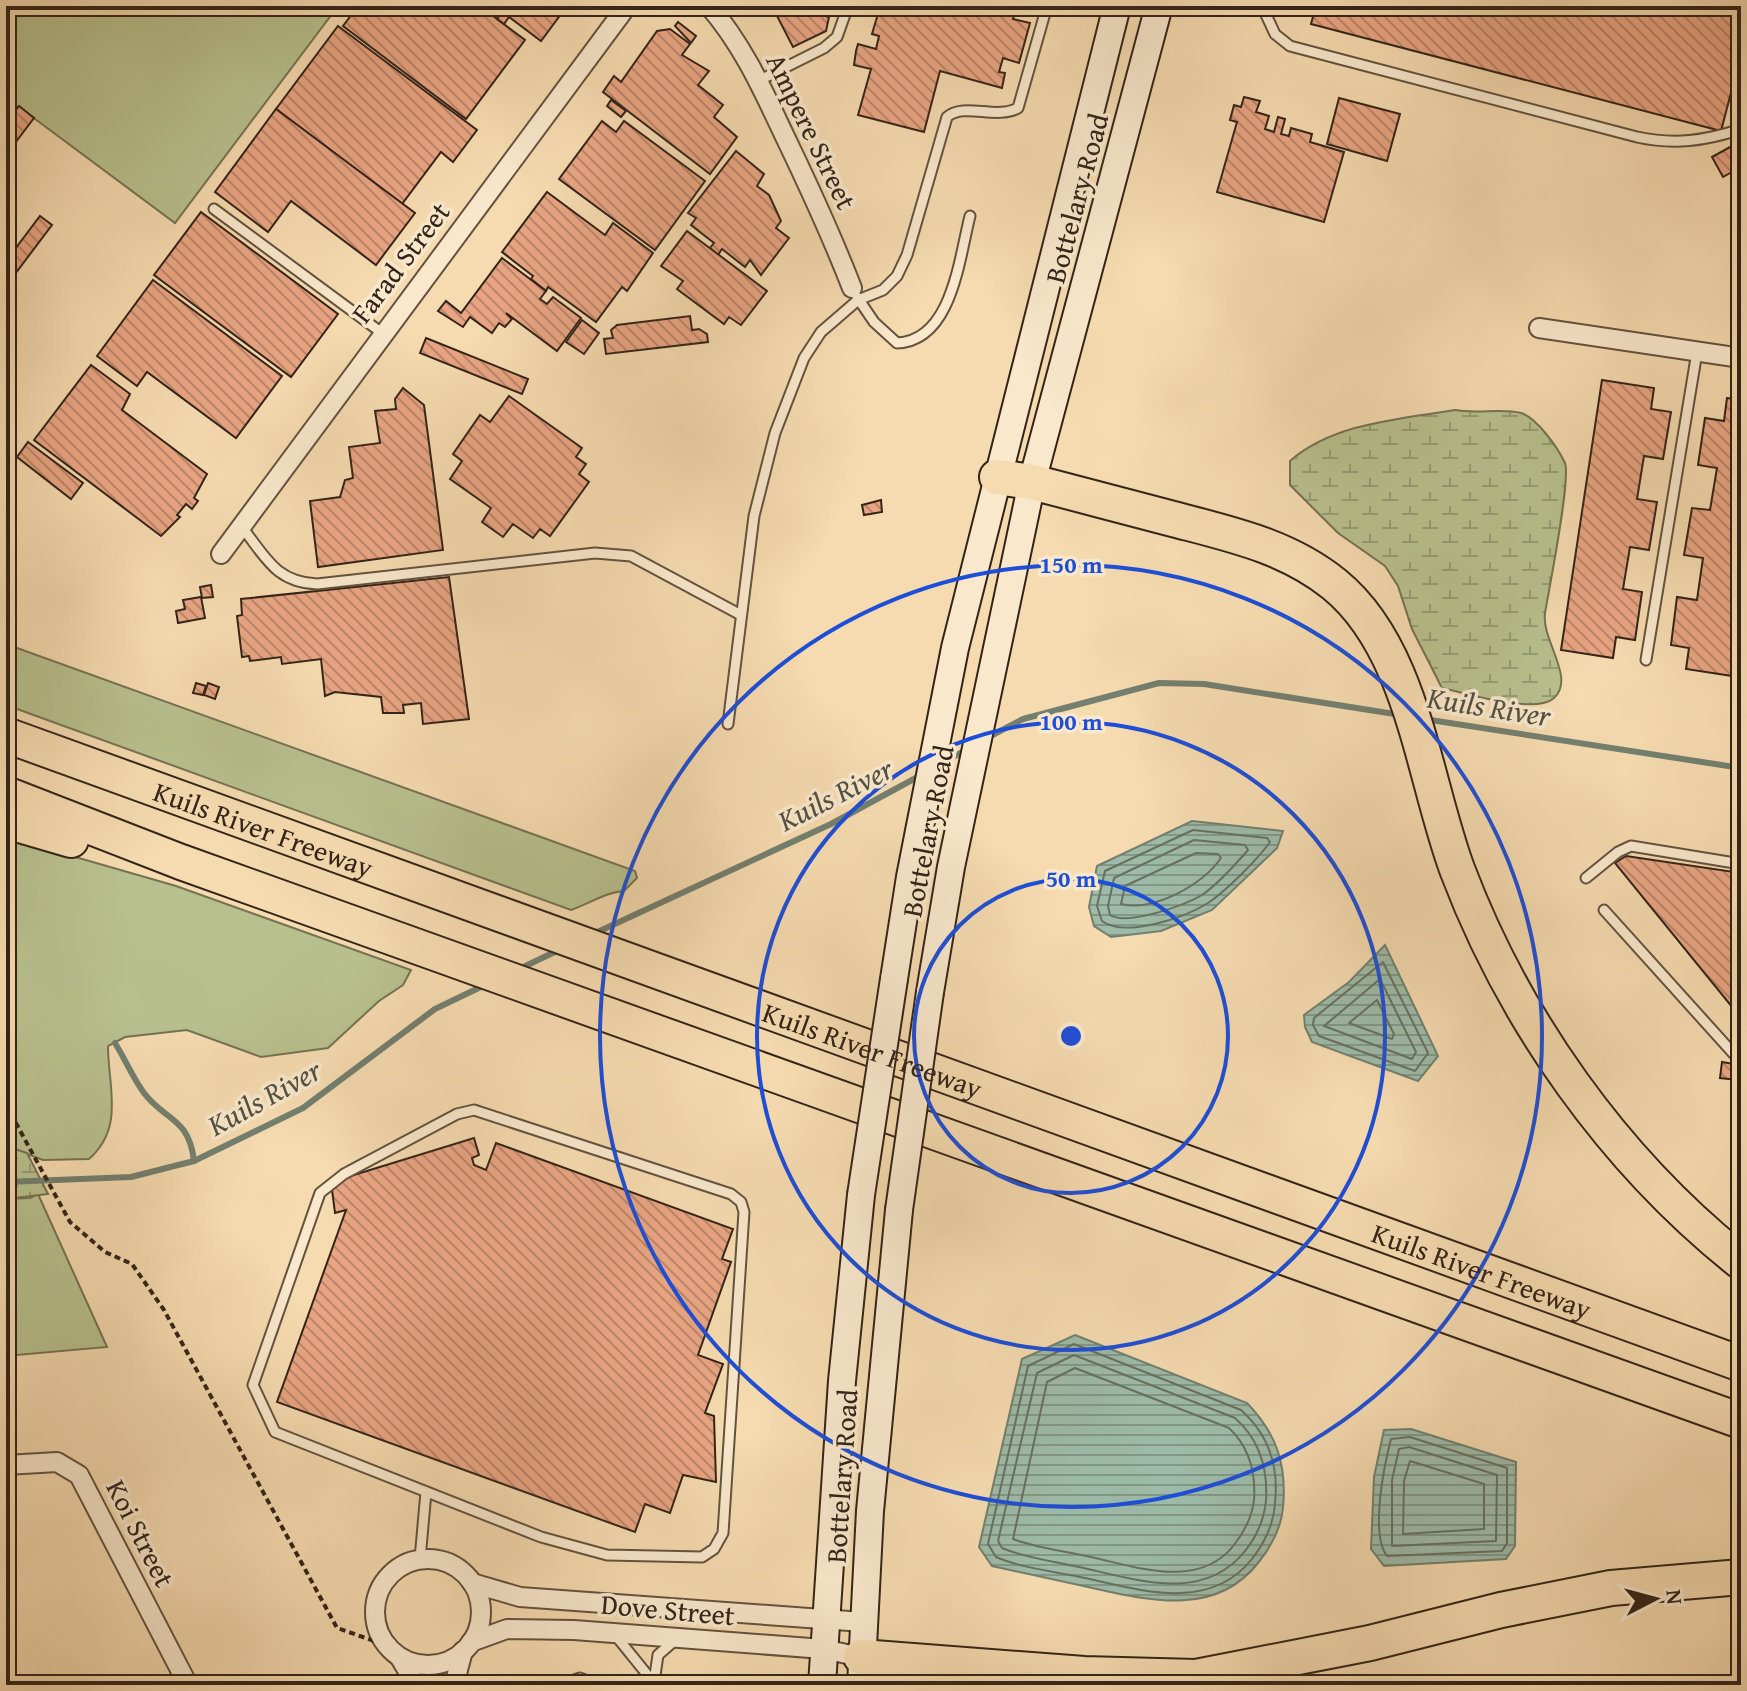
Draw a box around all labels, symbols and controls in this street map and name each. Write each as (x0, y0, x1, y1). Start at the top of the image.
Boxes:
street label: Ampere Street (756, 46, 868, 216)
street label: Bottelary Road (1034, 108, 1118, 288)
street label: Farad Street (341, 193, 459, 331)
text: 150 m (1039, 547, 1103, 582)
water label: Kuils River (1423, 674, 1555, 738)
text: 100 m (1039, 704, 1103, 739)
street label: Bottelary Road (890, 741, 964, 921)
water label: Kuils River (769, 746, 901, 842)
street label: Kuils River Freeway (148, 770, 379, 887)
text: 50 m (1046, 861, 1097, 896)
street label: Kuils River Freeway (757, 991, 988, 1108)
centre of rings (1057, 1022, 1085, 1050)
water label: Kuils River (198, 1047, 330, 1147)
street label: Kuils River Freeway (1367, 1212, 1597, 1329)
street label: Bottelary Road (814, 1388, 868, 1564)
street label: Koi Street (96, 1472, 186, 1594)
north arrow (1615, 1559, 1695, 1639)
street label: Dove Street (599, 1583, 737, 1635)
text: N (1658, 1588, 1692, 1606)

